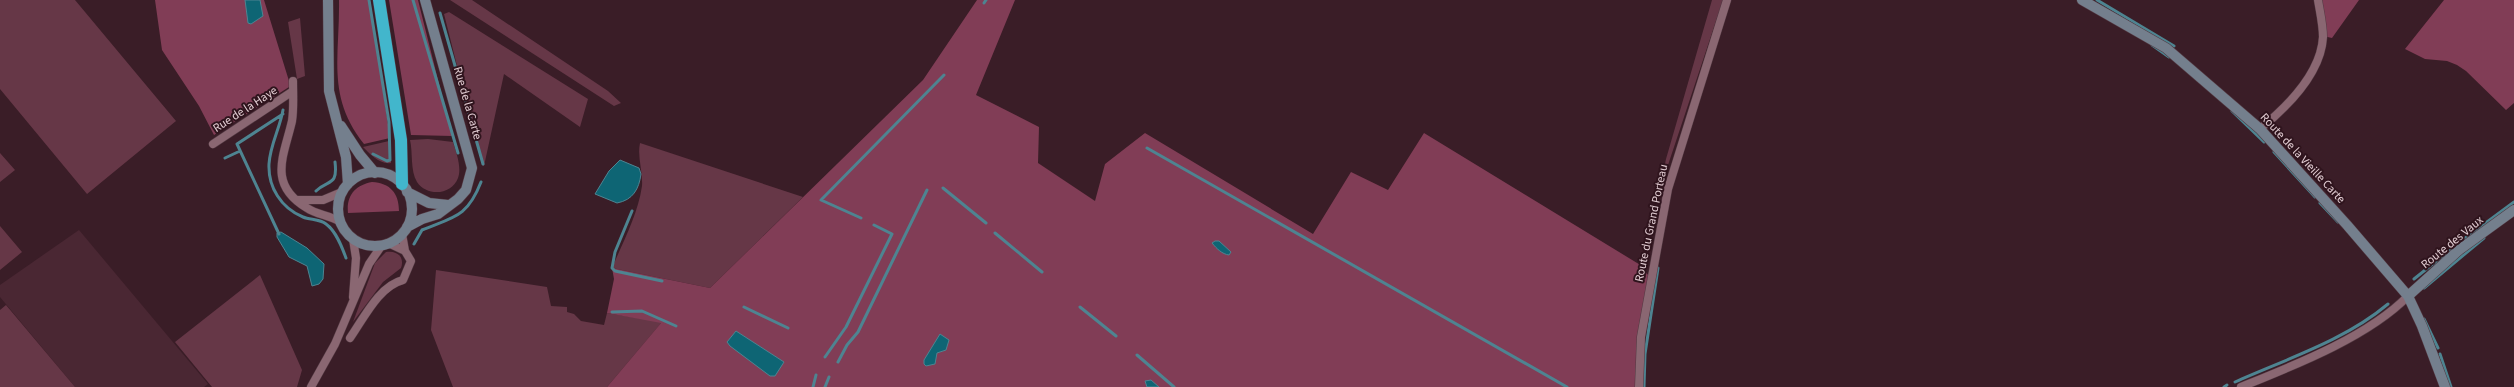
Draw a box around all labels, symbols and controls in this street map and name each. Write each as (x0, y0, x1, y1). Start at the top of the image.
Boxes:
street label: Rue de la Carte (449, 65, 486, 142)
street label: Rue de la Haye (210, 82, 281, 137)
street label: Route de la Vieille Carte (2256, 109, 2349, 207)
street label: Route du Grand Porteau (1631, 163, 1672, 284)
street label: Route des Vaux (2417, 212, 2488, 273)

